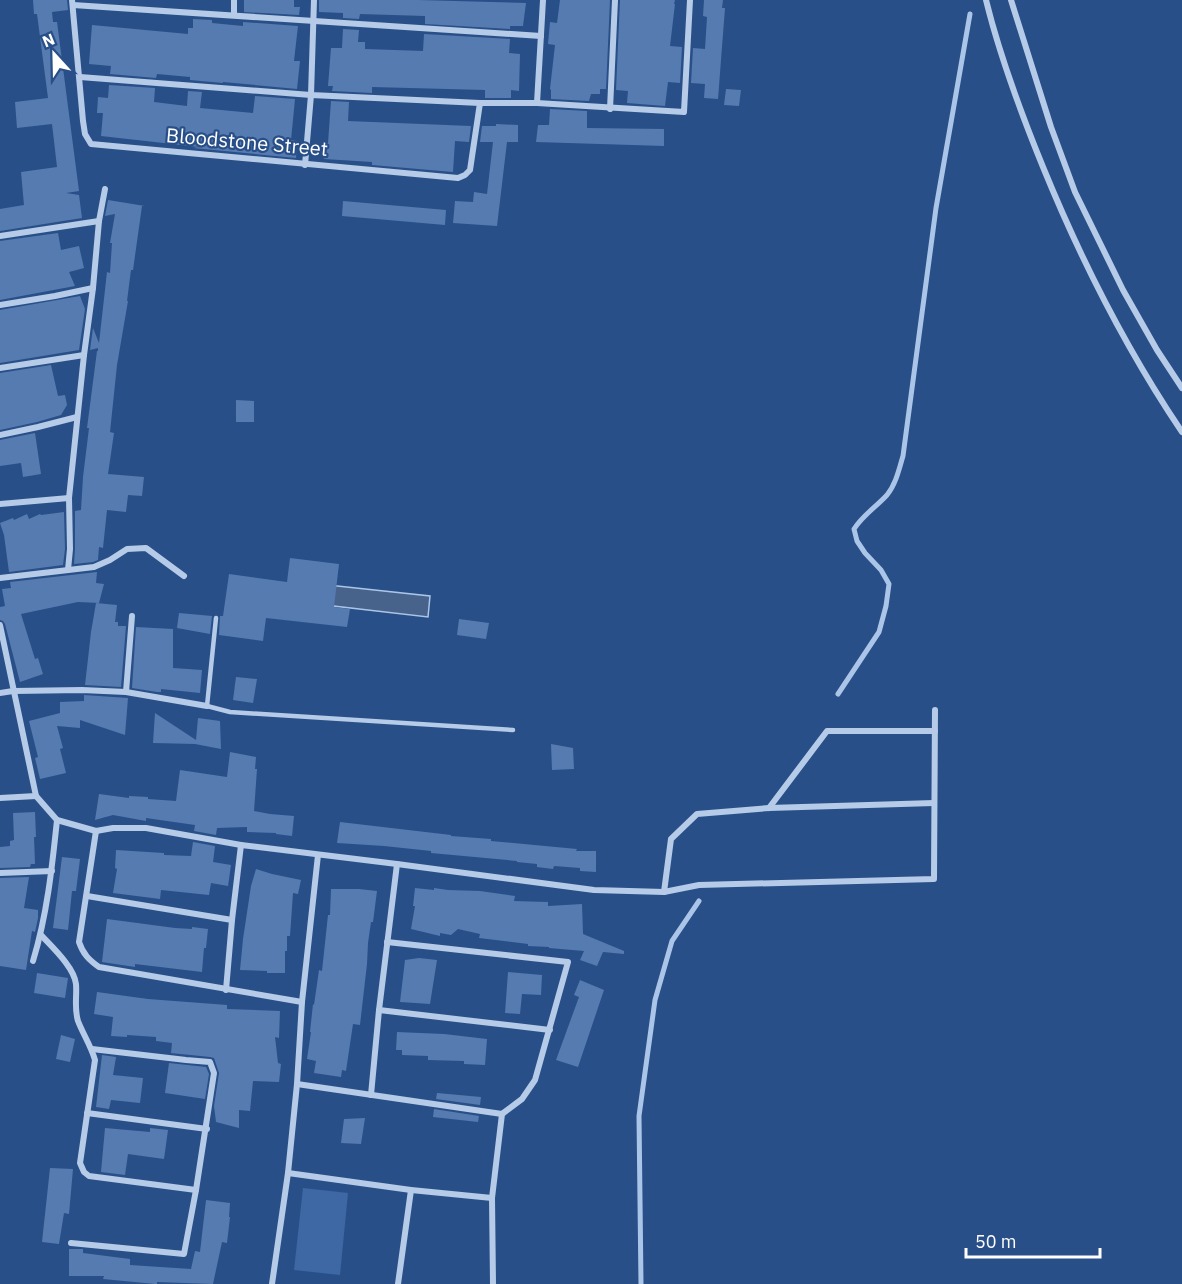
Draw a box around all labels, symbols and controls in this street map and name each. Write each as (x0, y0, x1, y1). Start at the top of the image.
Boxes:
north arrow (24, 24, 84, 84)
text: N (39, 29, 58, 52)
street label: Bloodstone Street (165, 121, 329, 162)
scale bar (966, 1221, 1100, 1259)
text: 50 m (975, 1230, 1017, 1253)

